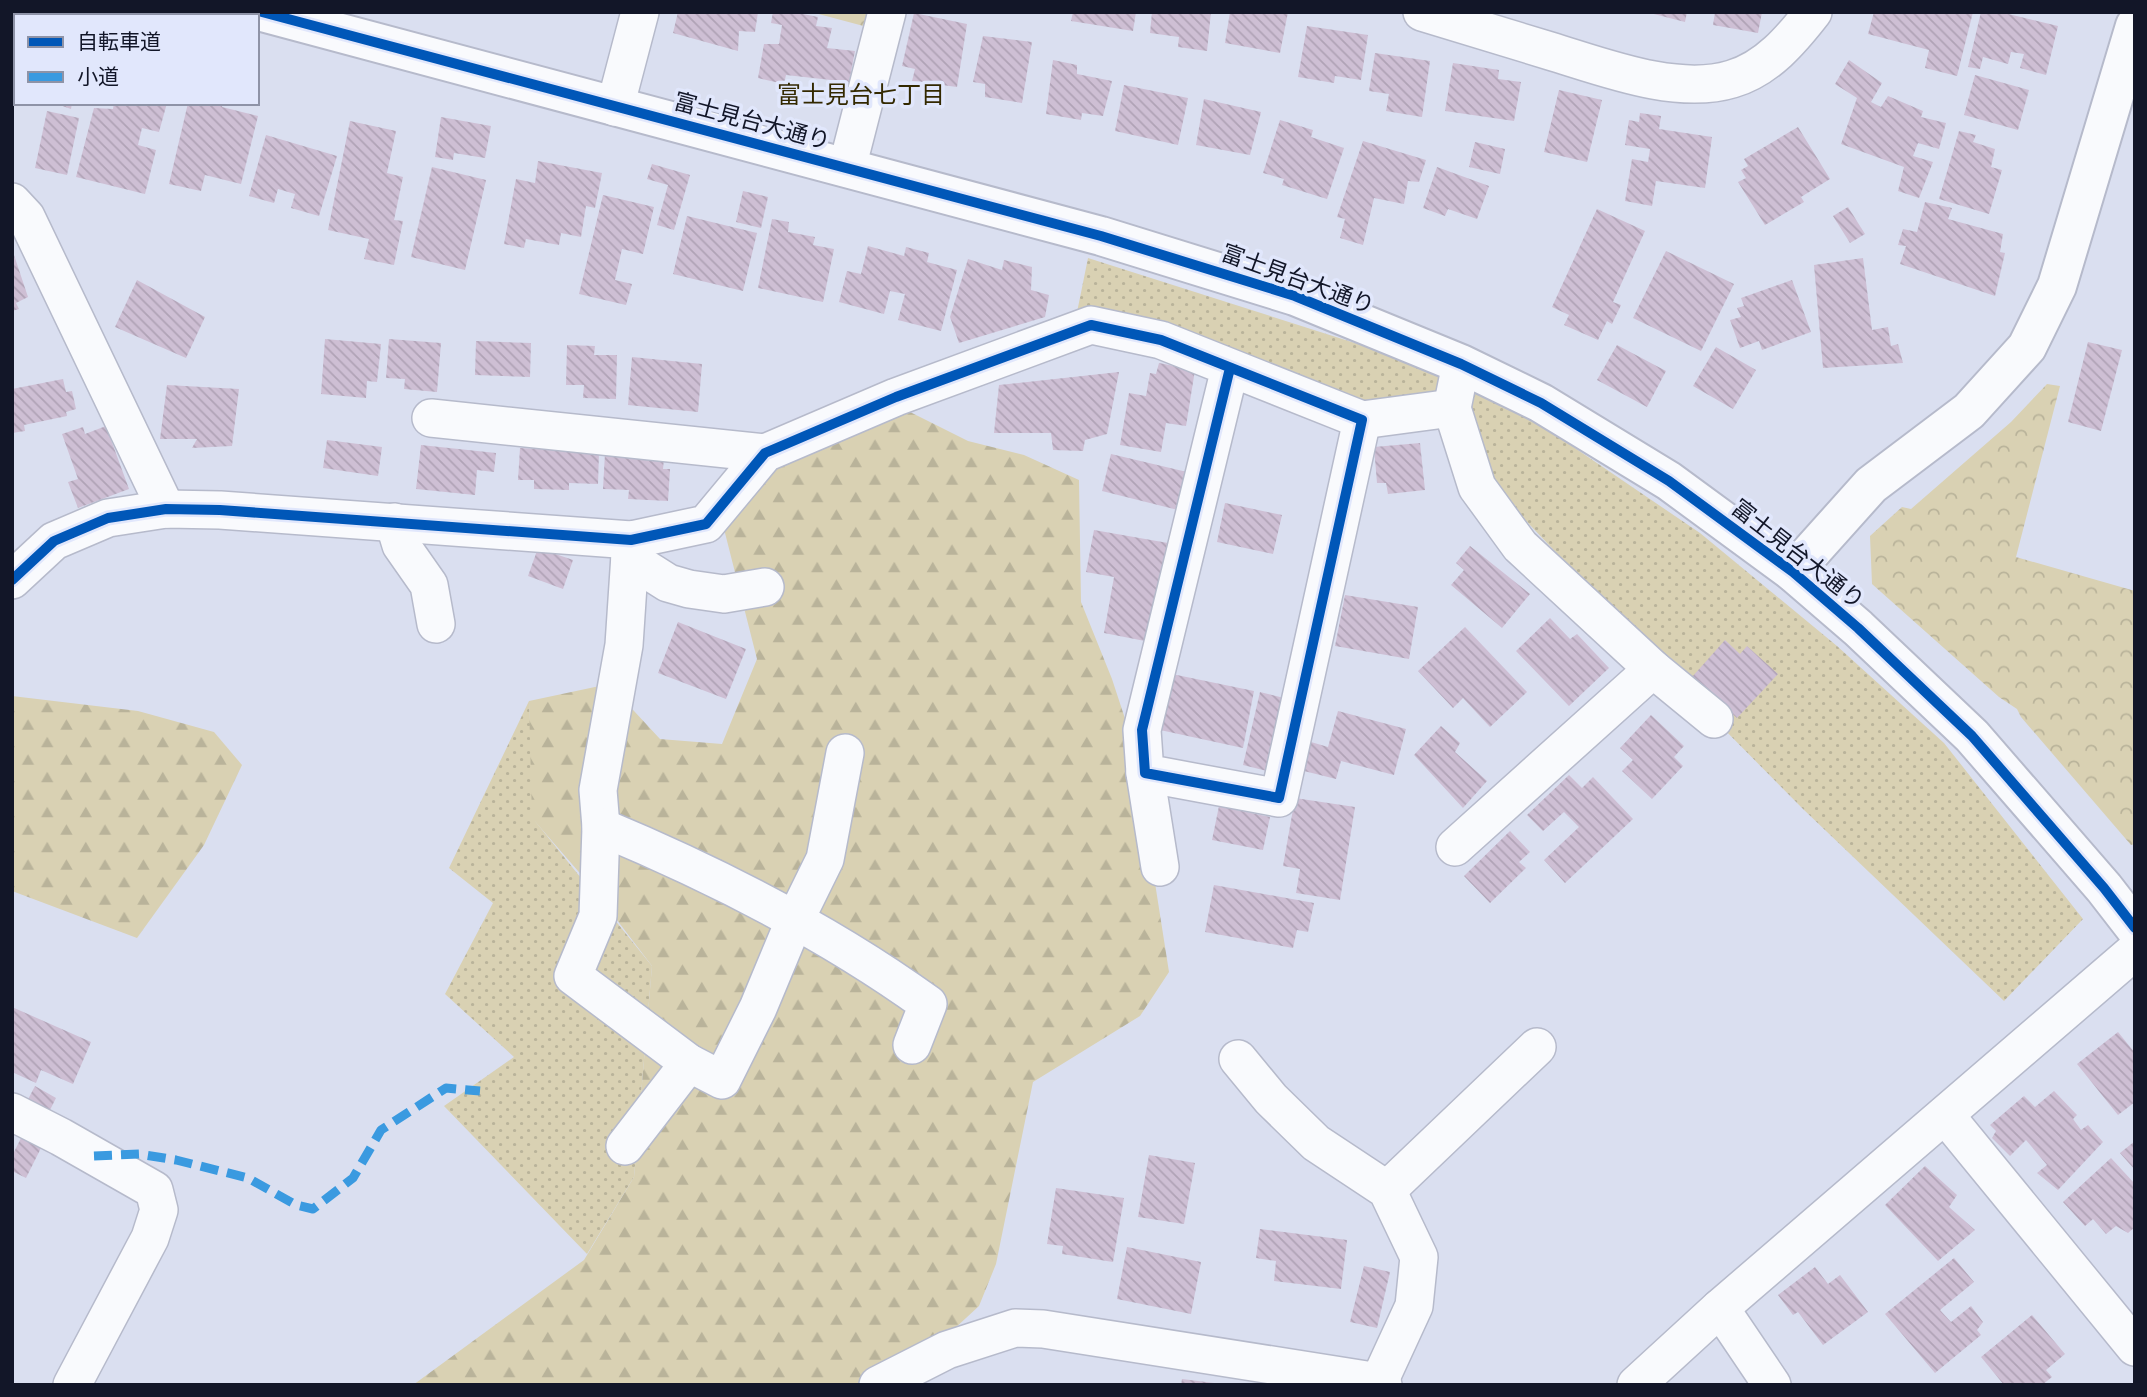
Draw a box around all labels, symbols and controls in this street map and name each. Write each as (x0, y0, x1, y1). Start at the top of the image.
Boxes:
legend (14, 14, 259, 105)
text: 自転車道 (77, 29, 161, 54)
text: 小道 (77, 64, 119, 89)
district label: 富士見台七丁目 (777, 80, 945, 109)
street label: 富士見台大通り (671, 87, 833, 155)
street label: 富士見台大通り (1218, 238, 1378, 320)
street label: 富士見台大通り (1726, 493, 1870, 615)

